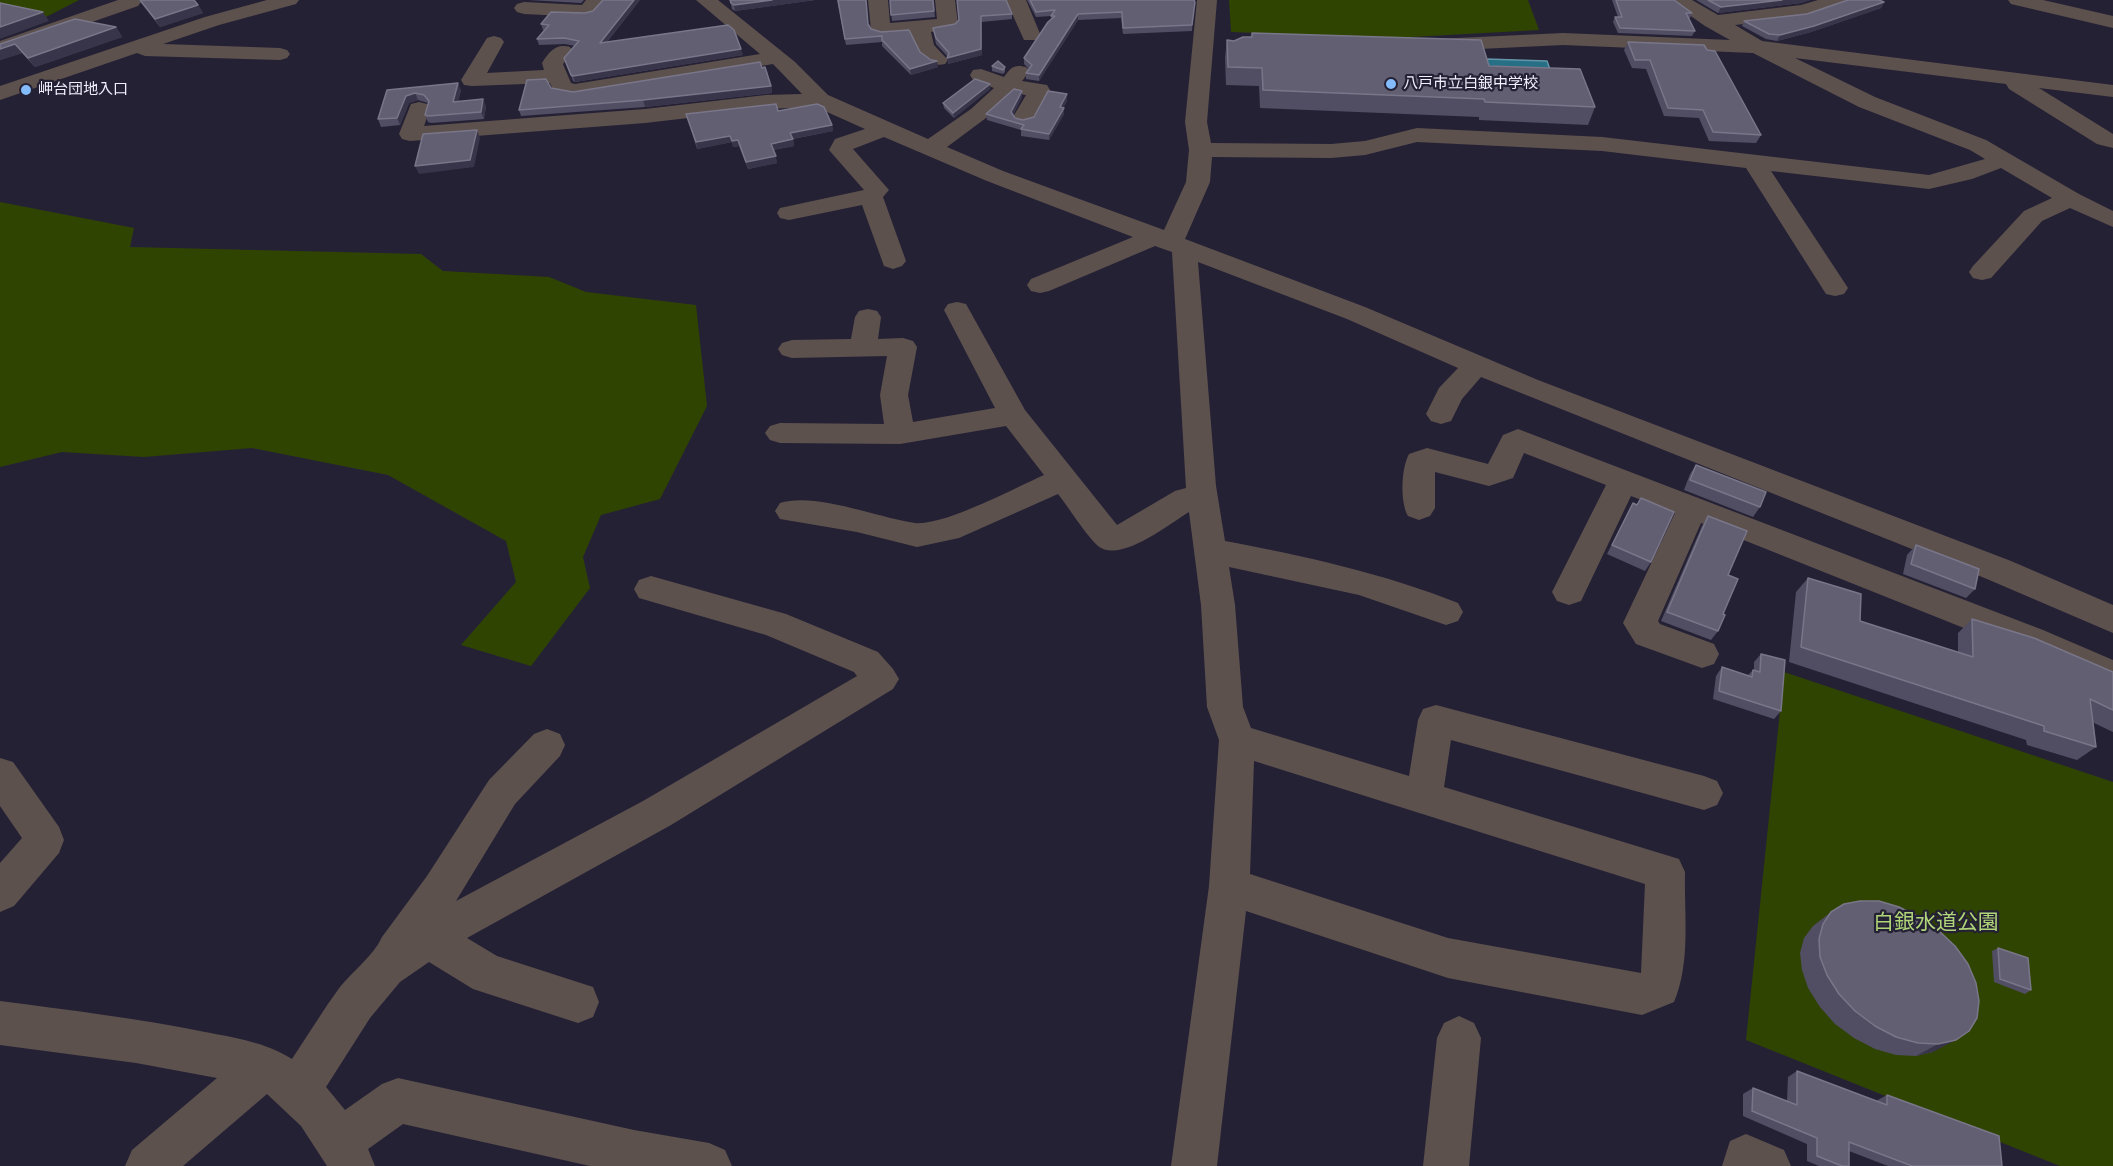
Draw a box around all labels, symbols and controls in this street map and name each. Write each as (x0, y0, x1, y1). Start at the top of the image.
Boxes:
place label: 八戸市立白銀中学校 (1403, 75, 1538, 93)
marker: 八戸市立白銀中学校 (1384, 77, 1398, 91)
place label: 岬台団地入口 (38, 81, 128, 99)
marker: 岬台団地入口 (19, 83, 33, 97)
park label: 白銀水道公園 (1873, 911, 1999, 937)

